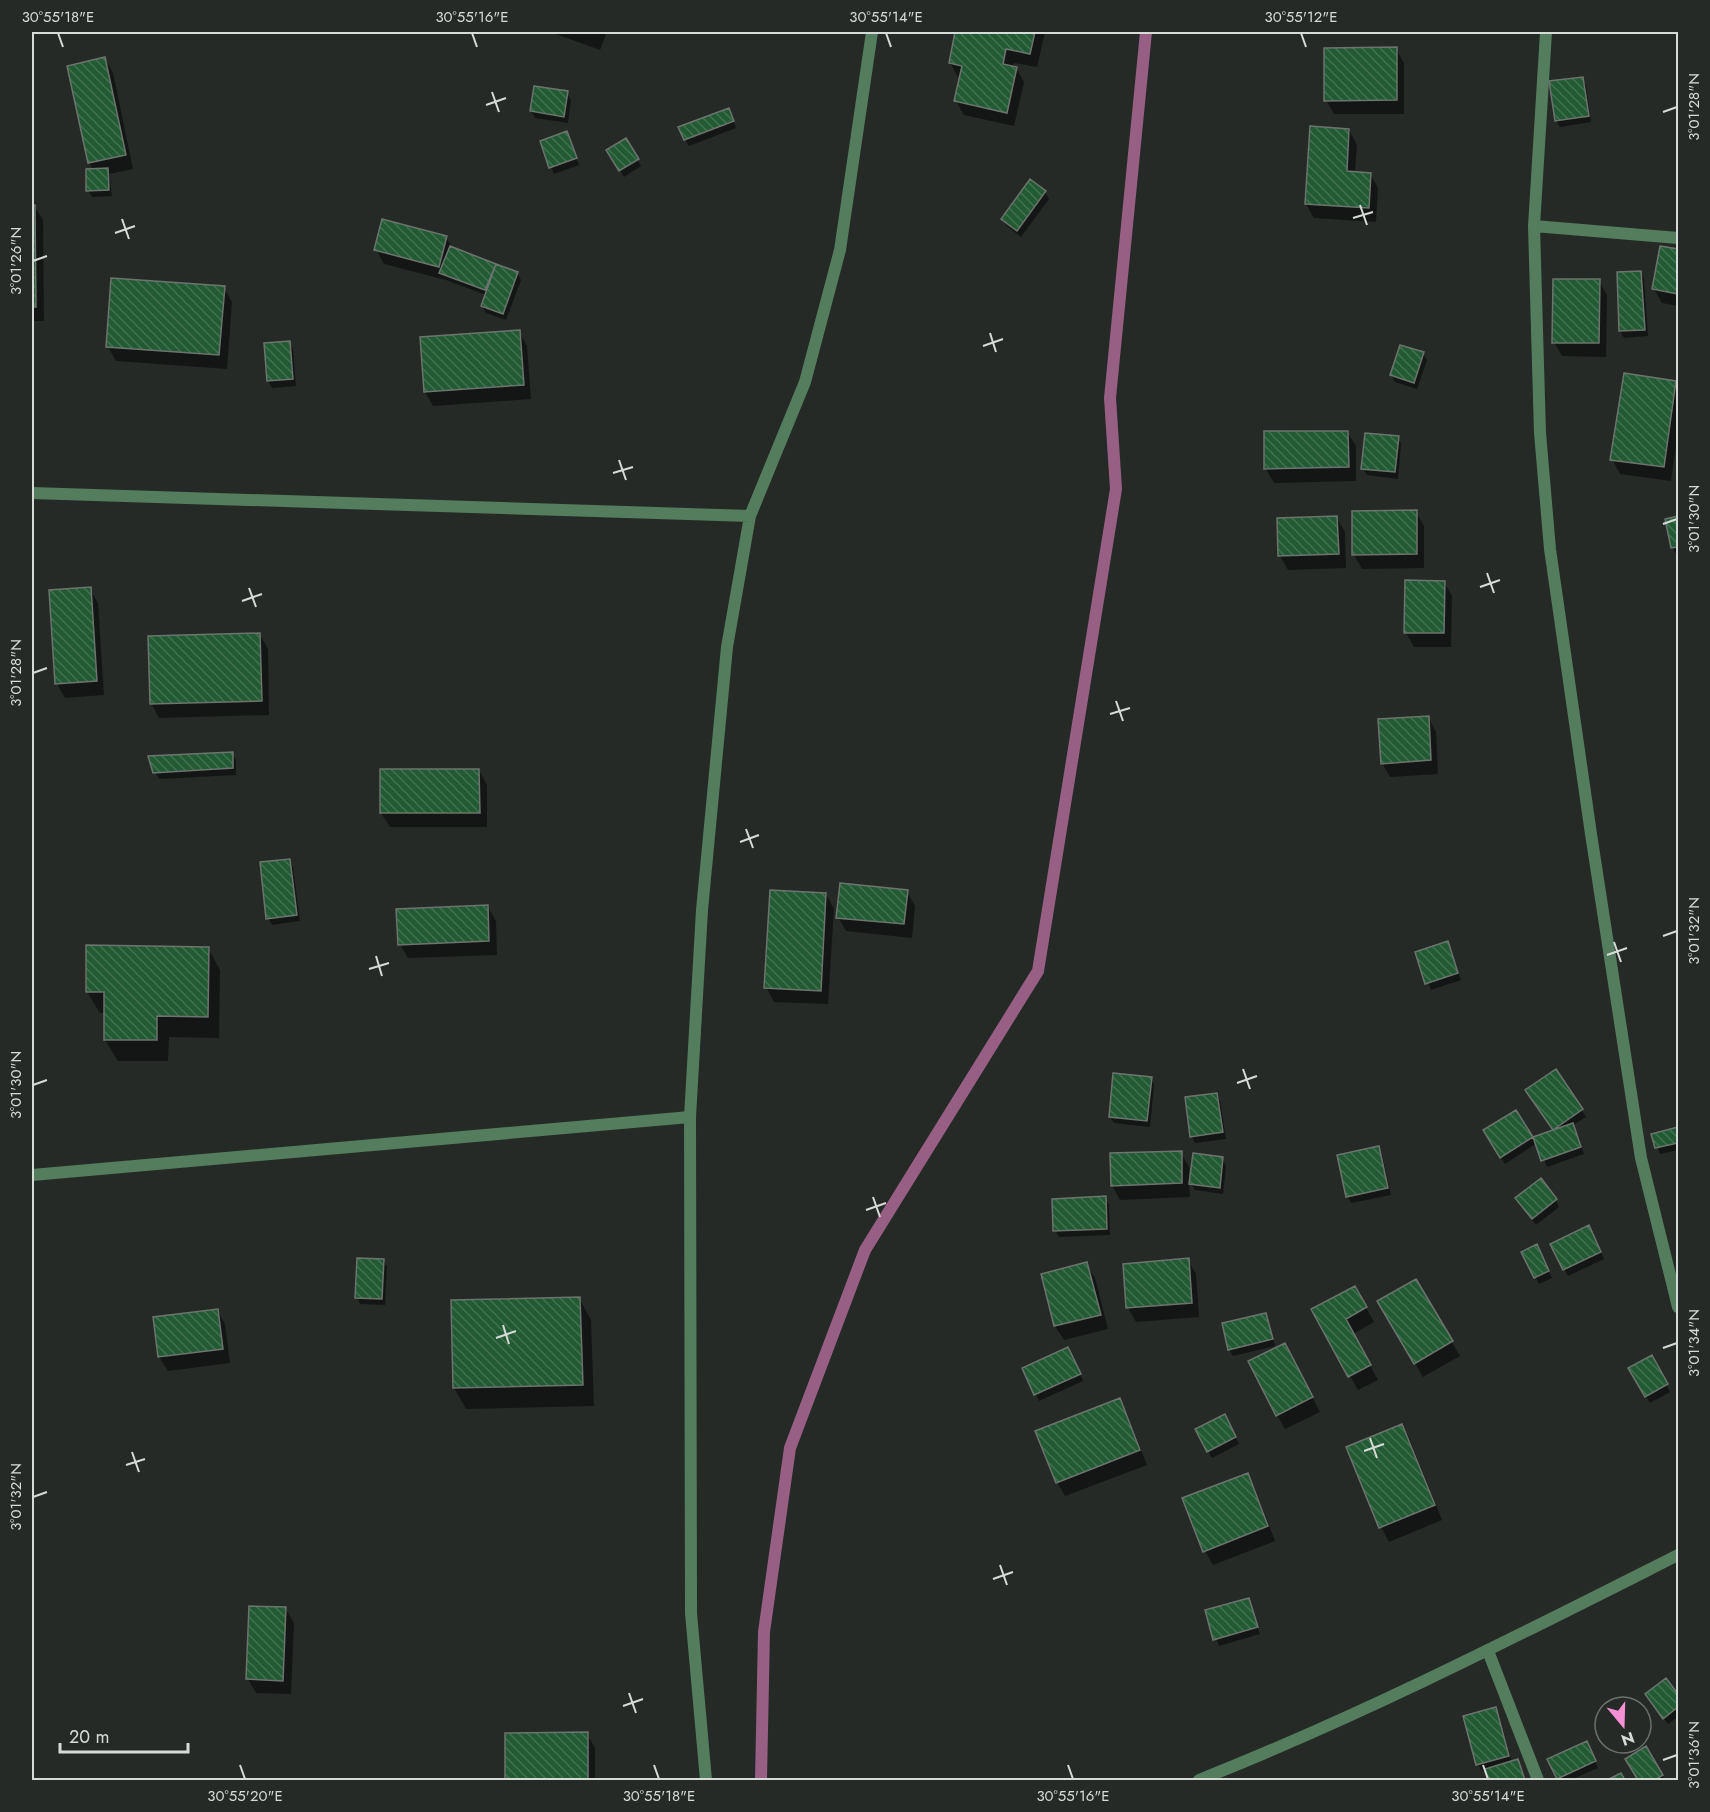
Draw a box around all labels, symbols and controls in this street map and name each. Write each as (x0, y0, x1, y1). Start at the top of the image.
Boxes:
text: 30°55'18"E (22, 6, 94, 28)
text: 30°55'16"E (435, 6, 509, 28)
text: 30°55'14"E (849, 6, 923, 28)
text: 30°55'12"E (1264, 6, 1338, 28)
text: 3°01'28"N (1683, 73, 1705, 141)
text: 3°01'26"N (5, 227, 27, 295)
text: 3°01'30"N (1683, 485, 1705, 553)
text: 3°01'28"N (5, 639, 27, 707)
text: 3°01'32"N (1683, 897, 1705, 965)
text: 3°01'30"N (5, 1051, 27, 1119)
text: 3°01'34"N (1683, 1309, 1705, 1377)
text: 3°01'32"N (5, 1463, 27, 1531)
north arrow (1593, 1695, 1653, 1755)
scale bar (60, 1716, 188, 1754)
text: 3°01'36"N (1683, 1721, 1705, 1789)
text: 20 m (69, 1724, 109, 1750)
text: N (1618, 1726, 1637, 1752)
text: 30°55'20"E (207, 1785, 283, 1807)
text: 30°55'18"E (623, 1785, 695, 1807)
text: 30°55'16"E (1036, 1785, 1110, 1807)
text: 30°55'14"E (1451, 1785, 1525, 1807)

